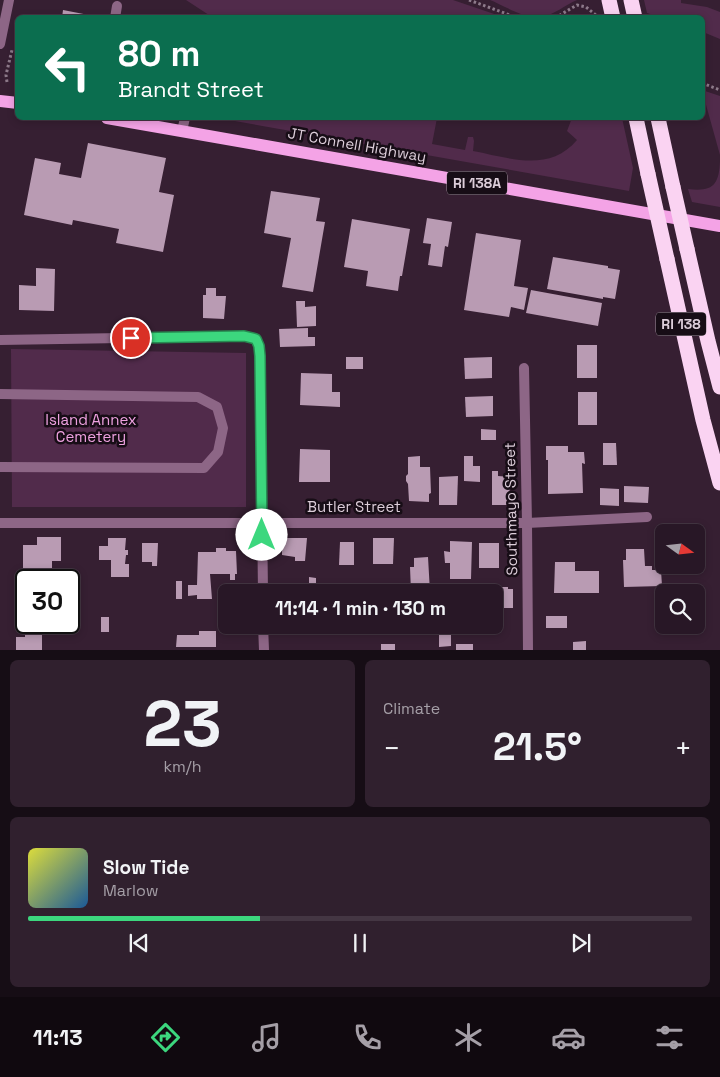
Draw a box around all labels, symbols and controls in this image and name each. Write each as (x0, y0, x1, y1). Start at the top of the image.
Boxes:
text: 80 m (118, 32, 200, 76)
icon: left (35, 35, 100, 100)
text: Brandt Street (118, 75, 264, 103)
street label: JT Connell Highway (286, 123, 428, 166)
road number: RI 138A (447, 172, 507, 194)
road number: RI 138 (656, 312, 706, 336)
pin (110, 317, 152, 359)
icon: arrive (117, 324, 145, 352)
park label: Island Annex Cemetery (45, 410, 137, 446)
street label: Southmayo Street (500, 442, 521, 576)
street label: Butler Street (307, 497, 401, 516)
position arrow (235, 508, 287, 560)
north arrow (655, 524, 705, 574)
map controls (655, 524, 705, 634)
speed limit sign: 30 (15, 569, 80, 634)
button: search (655, 584, 705, 634)
text: 11:14 · 1 min · 130 m (275, 596, 446, 621)
text: 23 (143, 682, 222, 765)
text: Climate (383, 698, 440, 719)
text: 21.5° (493, 723, 582, 771)
text: − (383, 730, 400, 766)
text: + (675, 730, 692, 766)
text: km/h (163, 756, 202, 777)
text: Slow Tide (103, 855, 189, 880)
text: Marlow (103, 880, 159, 901)
icon: previous (125, 929, 153, 957)
icon: pause (346, 929, 374, 957)
icon: next (567, 929, 595, 957)
icon: directions (148, 1020, 183, 1055)
icon: music (249, 1020, 284, 1055)
icon: phone (350, 1020, 385, 1055)
icon: climate (451, 1020, 486, 1055)
icon: car (551, 1020, 586, 1055)
icon: filters (652, 1020, 687, 1055)
text: 11:13 (33, 1023, 83, 1051)

